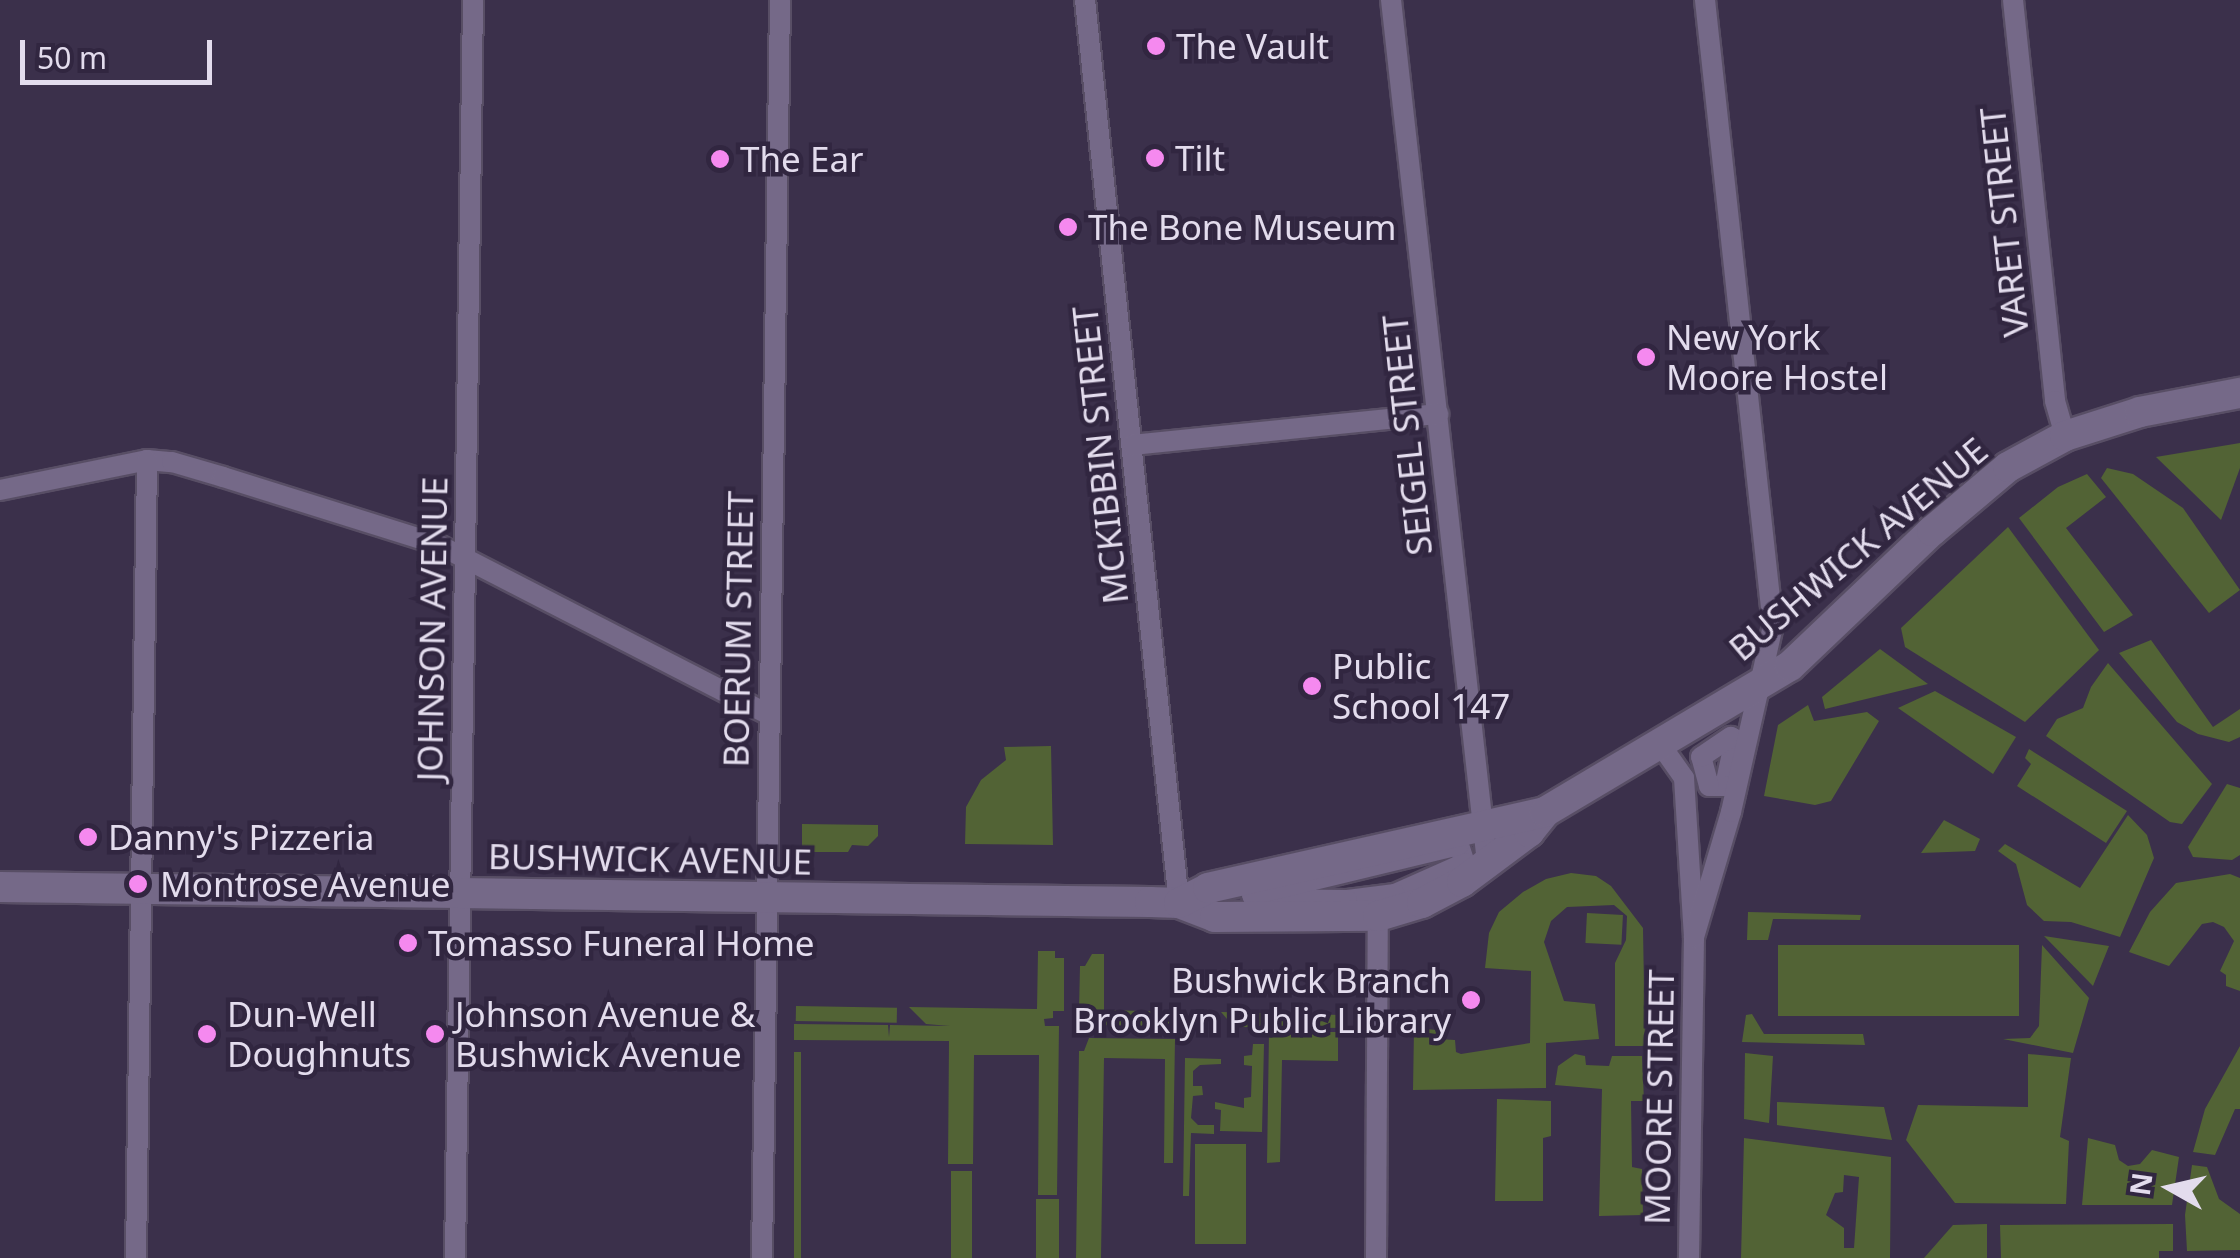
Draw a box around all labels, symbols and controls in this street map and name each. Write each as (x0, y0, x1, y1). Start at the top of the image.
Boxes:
scale bar (25, 20, 218, 82)
place label: The Vault (1176, 25, 1329, 67)
marker: The Vault (1145, 35, 1167, 57)
text: 50 m (37, 37, 107, 78)
street label: VARET STREET (1971, 105, 2037, 339)
place label: Tilt (1175, 137, 1225, 179)
place label: The Ear (740, 138, 863, 180)
marker: Tilt (1144, 147, 1166, 169)
marker: The Ear (709, 148, 731, 170)
place label: The Bone Museum (1088, 206, 1397, 248)
marker: The Bone Museum (1057, 216, 1079, 238)
street label: MCKIBBIN STREET (1063, 304, 1137, 606)
street label: SEIGEL STREET (1373, 313, 1441, 557)
place label: New York Moore Hostel (1666, 316, 1888, 398)
marker: New York Moore Hostel (1635, 346, 1657, 368)
street label: BUSHWICK AVENUE (1720, 429, 1996, 669)
street label: JOHNSON AVENUE (408, 476, 456, 782)
street label: BOERUM STREET (715, 490, 761, 768)
place label: Public School 147 (1332, 645, 1510, 727)
marker: Public School 147 (1301, 675, 1323, 697)
place label: Danny's Pizzeria (108, 816, 374, 858)
marker: Danny's Pizzeria (77, 826, 99, 848)
street label: BUSHWICK AVENUE (488, 835, 812, 883)
place label: Montrose Avenue (160, 863, 451, 905)
marker: Montrose Avenue (125, 871, 151, 897)
place label: Tomasso Funeral Home (428, 922, 815, 964)
marker: Tomasso Funeral Home (397, 932, 419, 954)
place label: Bushwick Branch Brooklyn Public Library (1073, 959, 1451, 1041)
street label: MOORE STREET (1636, 969, 1682, 1225)
marker: Bushwick Branch Brooklyn Public Library (1460, 989, 1482, 1011)
place label: Dun-Well Doughnuts (227, 993, 411, 1075)
place label: Johnson Avenue & Bushwick Avenue (455, 993, 755, 1075)
marker: Dun-Well Doughnuts (196, 1023, 218, 1045)
marker: Johnson Avenue & Bushwick Avenue (424, 1023, 446, 1045)
north arrow (2120, 1138, 2220, 1238)
text: N (2120, 1170, 2161, 1198)

